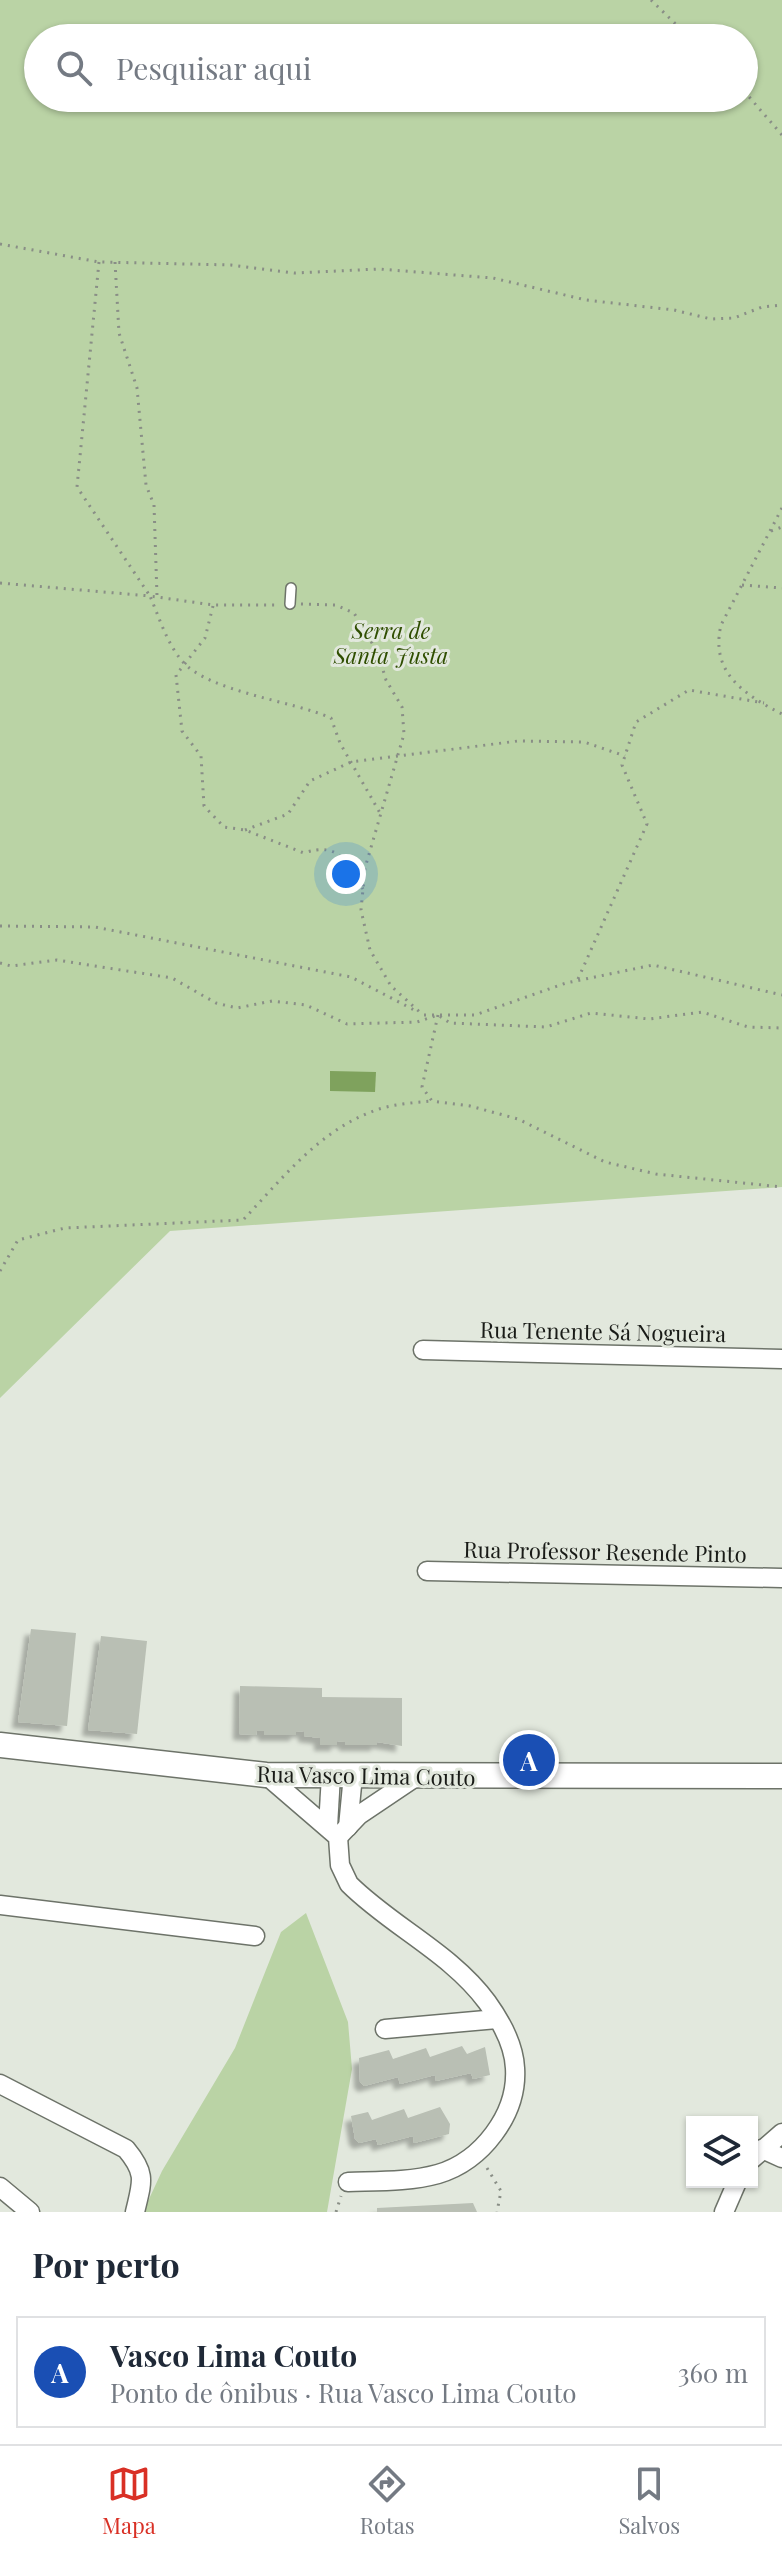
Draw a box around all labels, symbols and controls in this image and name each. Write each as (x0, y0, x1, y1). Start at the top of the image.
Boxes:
search box (24, 24, 758, 112)
icon: search (52, 46, 96, 90)
text: Pesquisar aqui (116, 48, 312, 88)
park label: Serra de Santa Justa (333, 615, 448, 670)
your location (326, 854, 366, 894)
street label: Rua Tenente Sá Nogueira (480, 1314, 726, 1348)
street label: Rua Professor Resende Pinto (463, 1534, 747, 1568)
pin: A (503, 1730, 555, 1790)
street label: Rua Vasco Lima Couto (256, 1758, 476, 1792)
map controls (686, 2116, 758, 2188)
button: layers (686, 2116, 758, 2188)
text: Por perto (32, 2241, 180, 2287)
text: Vasco Lima Couto (110, 2335, 357, 2375)
text: A (51, 2355, 69, 2390)
text: 360 m (678, 2355, 748, 2390)
text: Ponto de ônibus · Rua Vasco Lima Couto (110, 2375, 577, 2410)
tab: Mapa (102, 2462, 156, 2540)
tab: Rotas (360, 2462, 415, 2540)
tab: Salvos (618, 2462, 680, 2540)

